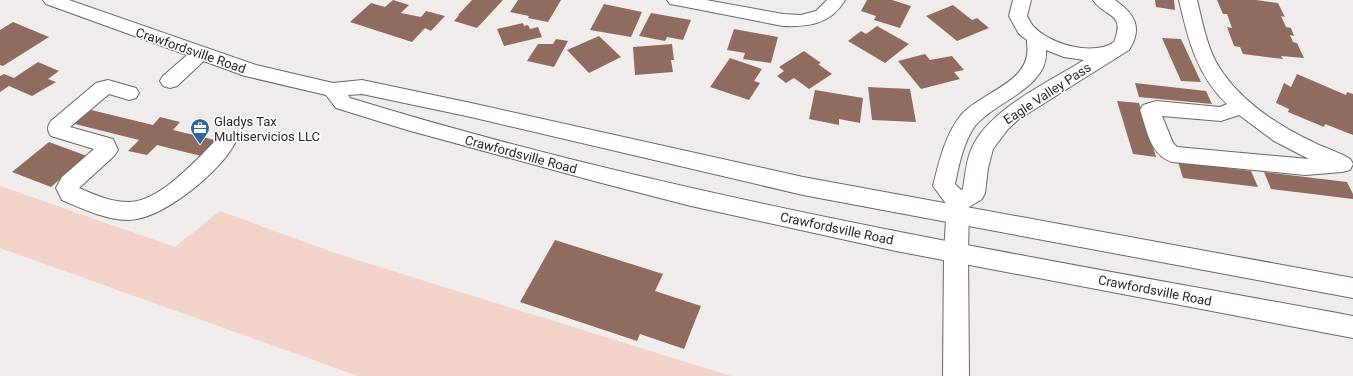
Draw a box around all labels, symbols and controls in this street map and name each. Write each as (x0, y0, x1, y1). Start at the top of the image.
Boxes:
street label: Crawfordsville Road (134, 25, 248, 76)
street label: Eagle Valley Pass (1001, 59, 1094, 127)
place label: Gladys Tax Multiservicios LLC (214, 114, 320, 144)
office icon: Gladys Tax Multiservicios LLC (189, 117, 211, 145)
street label: Crawfordsville Road (463, 132, 579, 177)
street label: Crawfordsville Road (779, 209, 895, 248)
street label: Crawfordsville Road (1097, 272, 1213, 309)

